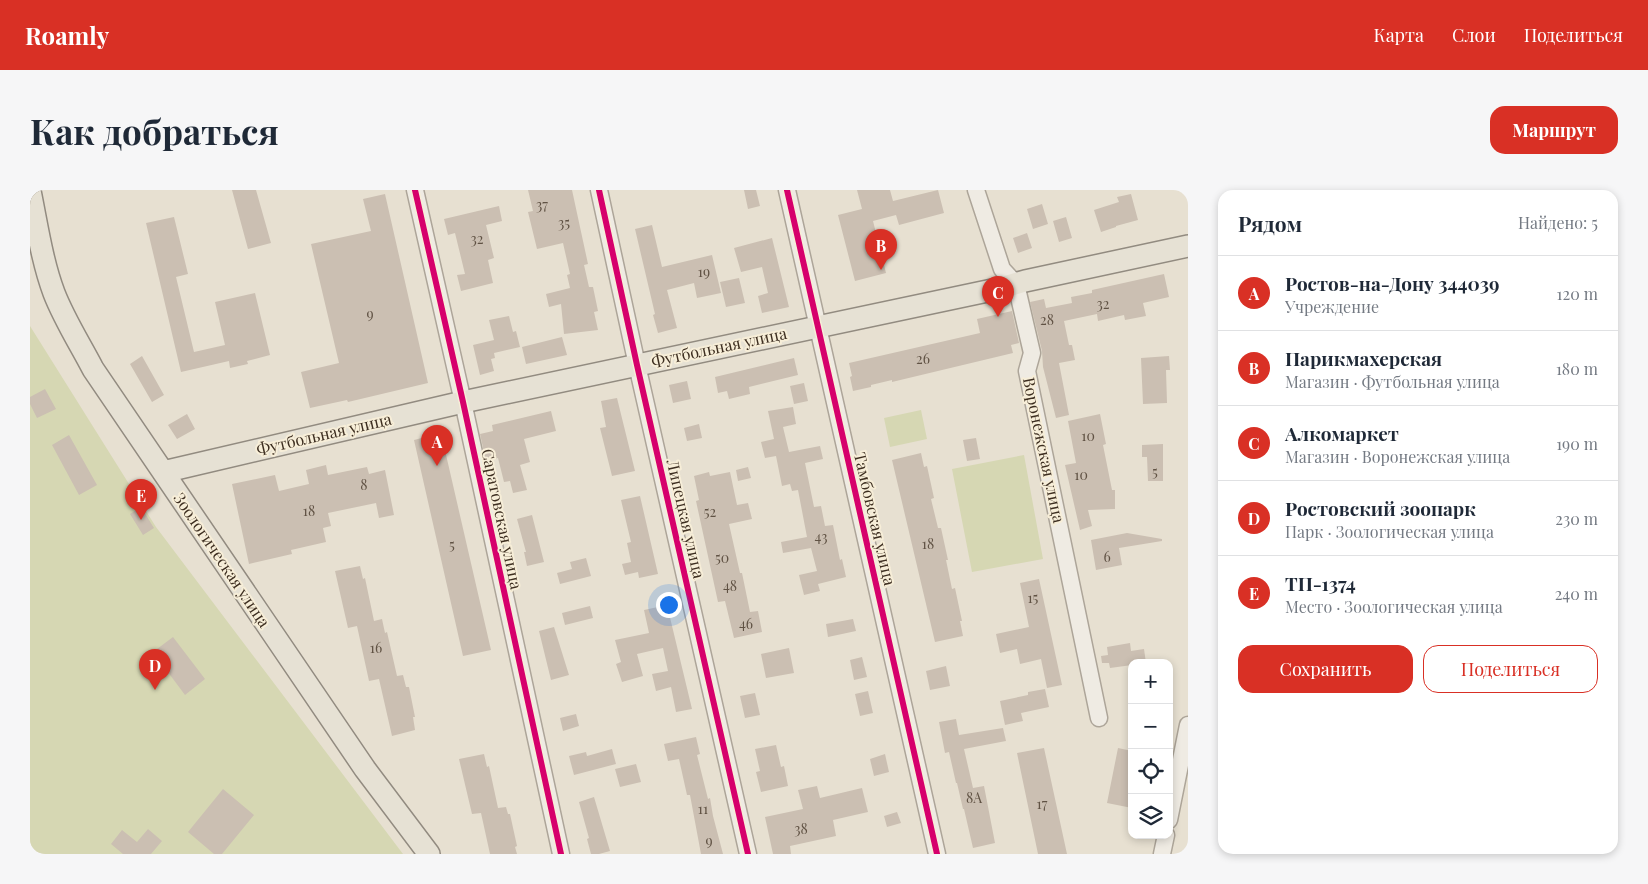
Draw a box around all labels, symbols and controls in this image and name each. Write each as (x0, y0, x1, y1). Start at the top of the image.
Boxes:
text: Roamly (25, 19, 109, 51)
text: Карта (1373, 23, 1424, 47)
text: Слои (1452, 23, 1496, 47)
text: Поделиться (1524, 23, 1623, 47)
button: Маршрут (1490, 106, 1618, 154)
text: Как добраться (30, 107, 279, 154)
house number: 37 (536, 195, 548, 214)
text: Рядом (1238, 209, 1302, 237)
text: Найдено: 5 (1518, 212, 1598, 233)
house number: 35 (558, 213, 570, 232)
house number: 32 (470, 229, 484, 248)
pin: B (865, 229, 897, 270)
house number: 19 (698, 262, 710, 281)
text: Ростов-на-Дону 344039 (1285, 270, 1500, 296)
pin: C (982, 276, 1014, 317)
text: A (1249, 283, 1259, 304)
text: 120 m (1557, 283, 1598, 304)
house number: 32 (1096, 294, 1110, 313)
text: Учреждение (1285, 296, 1379, 317)
house number: 9 (366, 304, 374, 323)
house number: 28 (1040, 310, 1054, 329)
street label: Футбольная улица (649, 322, 789, 371)
text: Парикмахерская (1285, 345, 1442, 371)
house number: 26 (916, 349, 930, 368)
text: B (1249, 358, 1259, 379)
text: 180 m (1556, 358, 1598, 379)
text: Магазин · Футбольная улица (1285, 371, 1500, 392)
street label: Воронежская улица (1019, 375, 1070, 525)
street label: Футбольная улица (254, 408, 394, 459)
text: Алкомаркет (1285, 420, 1399, 446)
pin: A (421, 425, 453, 466)
house number: 10 (1081, 426, 1095, 445)
text: C (1248, 433, 1260, 454)
text: 190 m (1556, 433, 1598, 454)
text: Магазин · Воронежская улица (1285, 446, 1510, 467)
street label: Саратовская улица (477, 447, 528, 591)
street label: Тамбовская улица (850, 450, 901, 588)
street label: Липецкая улица (662, 456, 710, 581)
house number: 5 (1152, 462, 1158, 481)
house number: 10 (1074, 465, 1088, 484)
house number: 8 (360, 475, 368, 494)
pin: E (125, 479, 157, 520)
street label: Зоологическая улица (169, 488, 275, 631)
text: Ростовский зоопарк (1285, 495, 1476, 521)
house number: 18 (303, 501, 315, 520)
house number: 52 (704, 502, 717, 521)
text: D (1248, 508, 1260, 529)
text: 230 m (1555, 508, 1598, 529)
text: Парк · Зоологическая улица (1285, 521, 1494, 542)
house number: 43 (815, 527, 827, 546)
house number: 18 (922, 534, 934, 553)
house number: 5 (449, 535, 455, 554)
house number: 6 (1103, 547, 1111, 566)
house number: 50 (715, 548, 729, 567)
text: ТП-1374 (1285, 570, 1356, 596)
house number: 48 (723, 576, 737, 595)
text: E (1249, 583, 1259, 604)
text: 240 m (1555, 583, 1598, 604)
house number: 15 (1028, 588, 1039, 607)
your location (656, 592, 682, 618)
text: Место · Зоологическая улица (1285, 596, 1503, 617)
house number: 46 (739, 614, 753, 633)
house number: 16 (370, 638, 382, 657)
button: Сохранить (1238, 645, 1413, 693)
button: Поделиться (1423, 645, 1598, 693)
pin: D (139, 649, 171, 690)
map controls (1128, 659, 1173, 839)
button: + (1128, 659, 1173, 704)
button: − (1128, 704, 1173, 749)
button: locate (1128, 749, 1173, 794)
house number: 8А (966, 788, 982, 807)
house number: 17 (1037, 794, 1048, 813)
button: layers (1128, 794, 1173, 839)
house number: 11 (698, 799, 708, 818)
house number: 38 (794, 819, 808, 838)
house number: 9 (705, 831, 713, 850)

